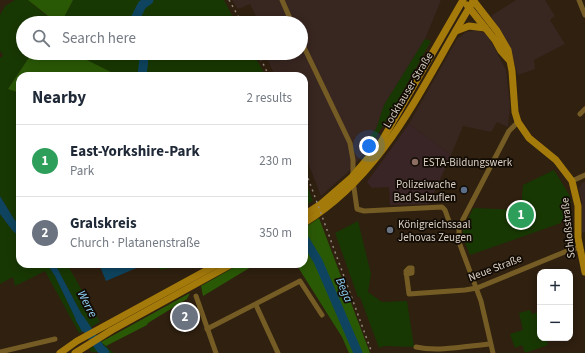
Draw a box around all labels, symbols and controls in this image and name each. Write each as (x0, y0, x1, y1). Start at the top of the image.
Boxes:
search box (16, 16, 308, 60)
icon: search (30, 27, 52, 49)
text: Search here (62, 28, 136, 49)
street label: Lockhauser Straße (380, 49, 437, 130)
text: Nearby (32, 86, 86, 110)
text: 2 results (247, 89, 292, 107)
your location (359, 136, 379, 156)
text: East-Yorkshire-Park (70, 141, 200, 162)
text: 1 (42, 152, 48, 170)
text: 230 m (259, 152, 292, 170)
place label: ESTA-Bildungswerk (423, 155, 513, 170)
marker: ESTA-Bildungswerk (410, 157, 420, 167)
text: Park (70, 162, 94, 180)
place label: Polizeiwache Bad Salzuflen (393, 177, 457, 205)
marker: Polizeiwache Bad Salzuflen (459, 185, 469, 195)
street label: Schloßstraße (557, 196, 579, 259)
pin: 1 (508, 200, 534, 230)
text: Gralskreis (70, 213, 137, 234)
place label: Königreichssaal Jehovas Zeugen (398, 217, 472, 245)
text: 2 (42, 224, 48, 242)
text: 350 m (259, 224, 292, 242)
marker: Königreichssaal Jehovas Zeugen (385, 225, 395, 235)
text: Church · Platanenstraße (70, 234, 200, 252)
street label: Neue Straße (466, 251, 525, 285)
map controls (537, 269, 573, 341)
button: + (537, 269, 573, 305)
water label: Bega (331, 275, 357, 306)
water label: Werre (73, 287, 101, 321)
pin: 2 (172, 302, 198, 332)
button: − (537, 305, 573, 341)

